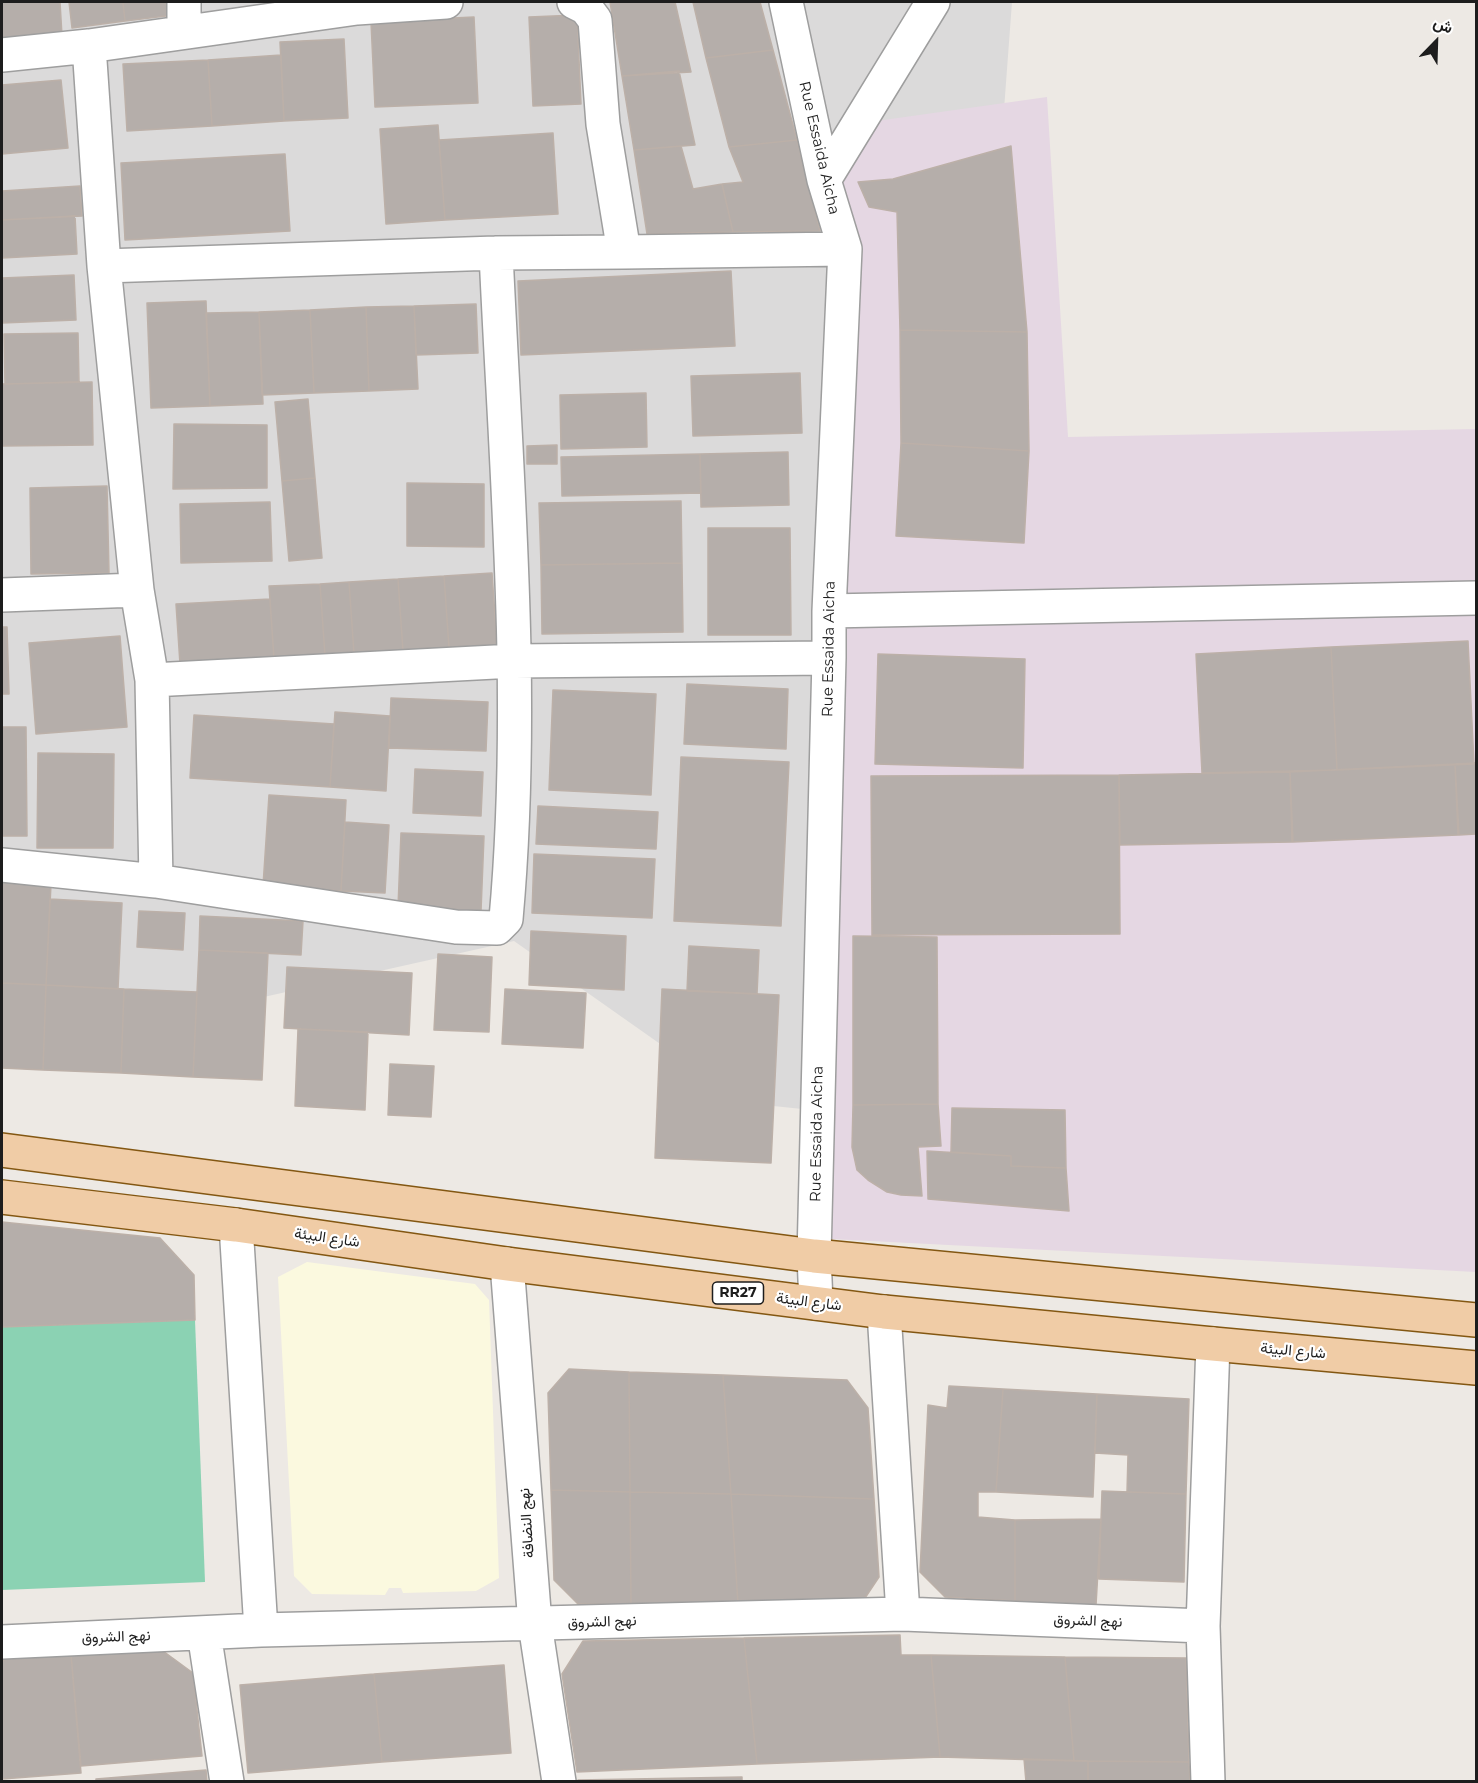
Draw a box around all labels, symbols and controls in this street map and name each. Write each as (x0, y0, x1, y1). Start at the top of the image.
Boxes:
north arrow (1406, 12, 1466, 72)
text: ش (1431, 12, 1456, 37)
street label: Rue Essaida Aicha (795, 80, 843, 216)
street label: Rue Essaida Aicha (819, 581, 839, 717)
street label: Rue Essaida Aicha (807, 1066, 827, 1202)
street label: شارع البيئة (293, 1225, 361, 1251)
road number: RR27 (712, 1282, 764, 1304)
street label: شارع البيئة (775, 1289, 843, 1315)
street label: شارع البيئة (1259, 1339, 1327, 1363)
street label: نهج النضافة (516, 1487, 538, 1559)
street label: نهج الشروق (1053, 1611, 1123, 1631)
street label: نهج الشروق (567, 1612, 637, 1632)
street label: نهج الشروق (81, 1627, 151, 1647)

